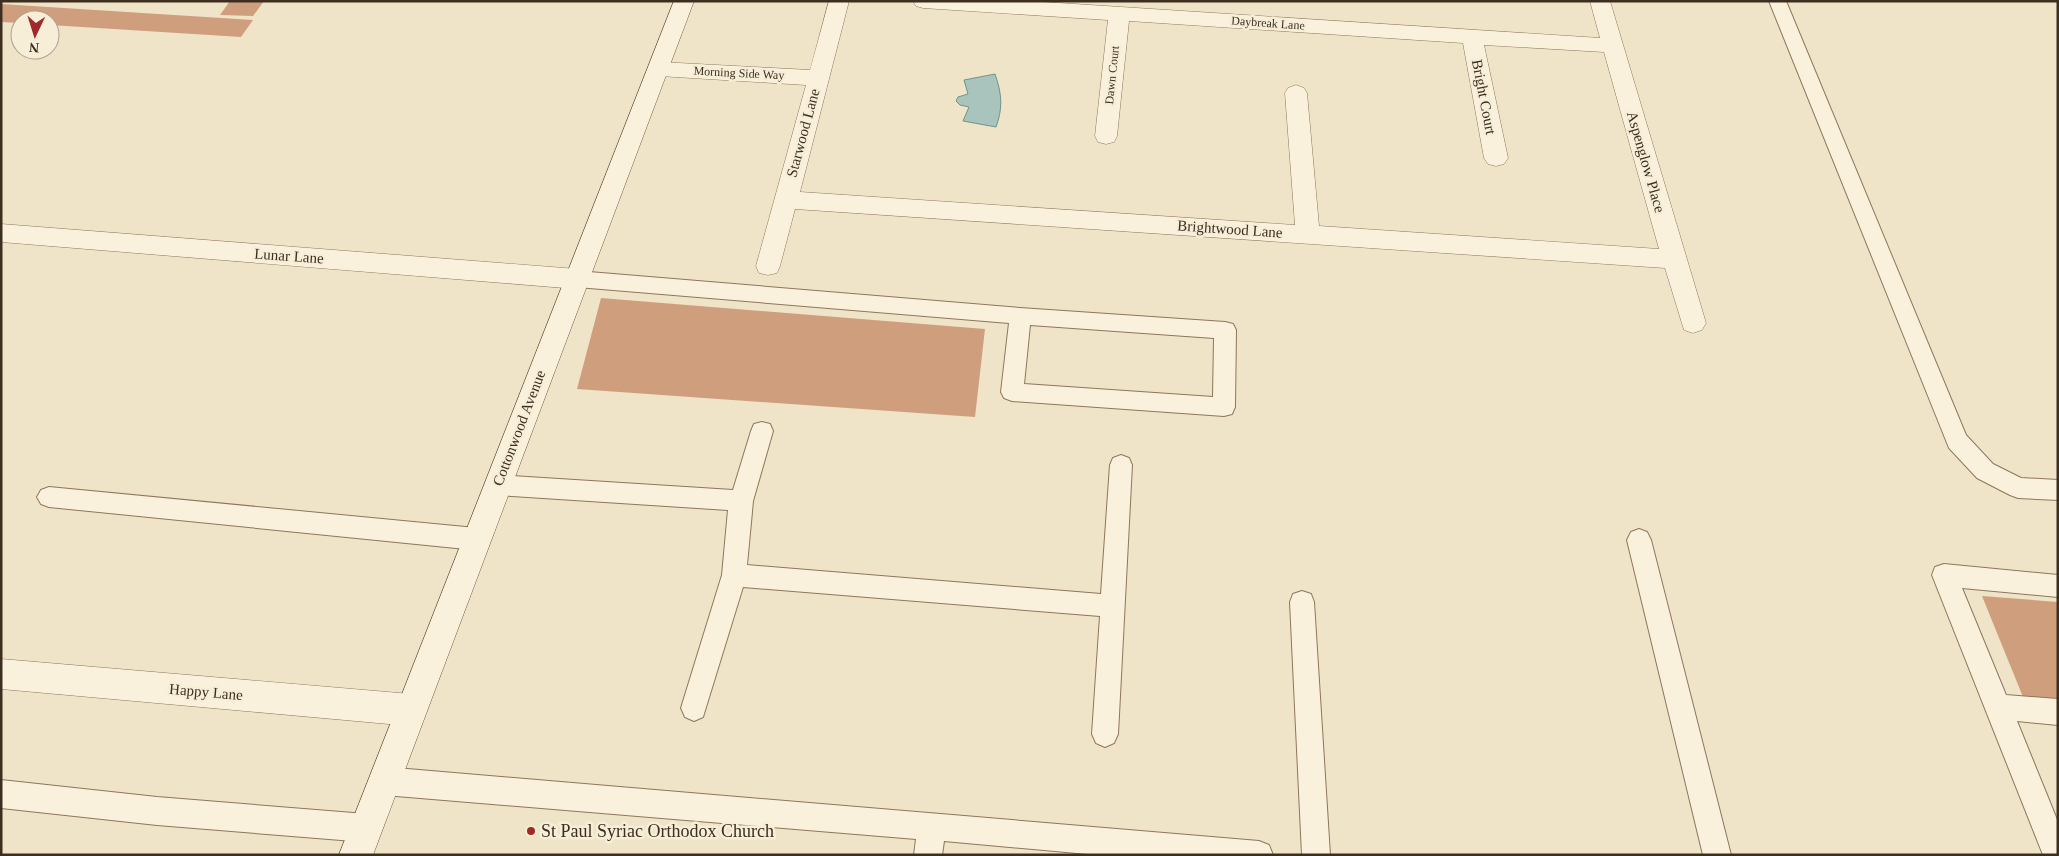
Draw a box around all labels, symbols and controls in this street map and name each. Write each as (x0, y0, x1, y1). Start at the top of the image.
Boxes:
north arrow (10, 10, 60, 60)
street label: Daybreak Lane (1231, 13, 1305, 33)
text: N (29, 40, 40, 55)
street label: Dawn Court (1102, 44, 1122, 105)
street label: Bright Court (1469, 58, 1499, 137)
street label: Morning Side Way (693, 64, 785, 82)
street label: Starwood Lane (783, 87, 823, 179)
street label: Aspenglow Place (1624, 110, 1668, 215)
street label: Brightwood Lane (1177, 217, 1283, 241)
street label: Lunar Lane (254, 246, 325, 266)
street label: Cottonwood Avenue (490, 368, 549, 488)
street label: Happy Lane (169, 681, 244, 703)
place label: St Paul Syriac Orthodox Church (541, 821, 774, 841)
marker: St Paul Syriac Orthodox Church (525, 825, 537, 837)

